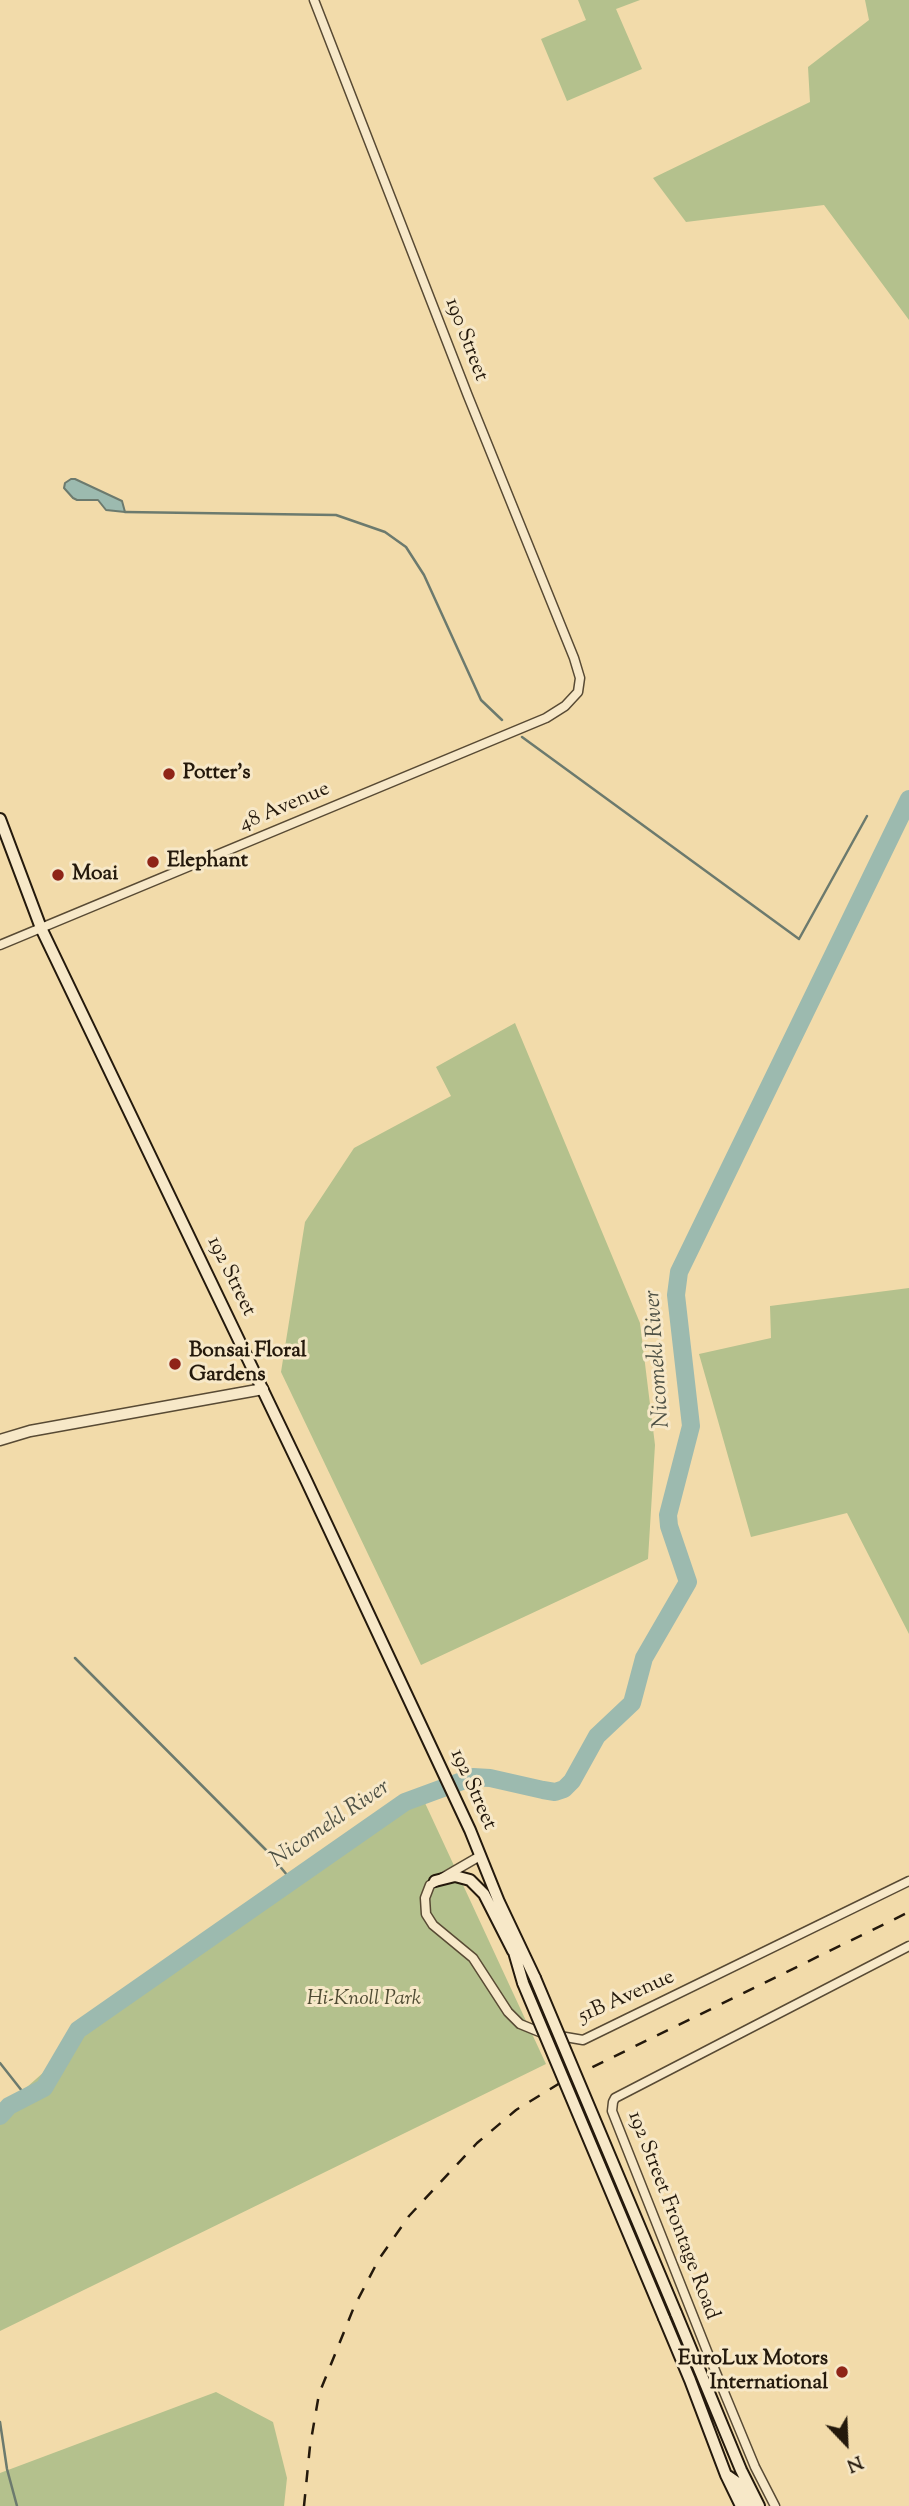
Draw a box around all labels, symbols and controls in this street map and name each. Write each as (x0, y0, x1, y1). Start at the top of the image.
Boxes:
street label: 190 Street (438, 295, 492, 385)
place label: Potter's (183, 761, 251, 787)
marker: Potter's (161, 766, 177, 782)
street label: 48 Avenue (236, 778, 334, 838)
place label: Elephant (167, 849, 248, 875)
marker: Elephant (145, 854, 161, 870)
place label: Moai (72, 862, 118, 888)
marker: Moai (50, 867, 66, 883)
street label: 192 Street (200, 1233, 260, 1321)
water label: Nicomekl River (640, 1289, 678, 1429)
place label: Bonsai Floral Gardens (189, 1339, 307, 1389)
marker: Bonsai Floral Gardens (167, 1356, 183, 1372)
street label: 192 Street (443, 1746, 501, 1834)
water label: Nicomekl River (266, 1775, 396, 1875)
street label: 51B Avenue (575, 1966, 679, 2030)
park label: Hi-Knoll Park (307, 1987, 421, 2013)
street label: 192 Street Frontage Road (621, 2108, 723, 2324)
place label: EuroLux Motors International (678, 2347, 828, 2397)
marker: EuroLux Motors International (834, 2364, 850, 2380)
north arrow (811, 2408, 881, 2478)
text: N (842, 2447, 867, 2478)

